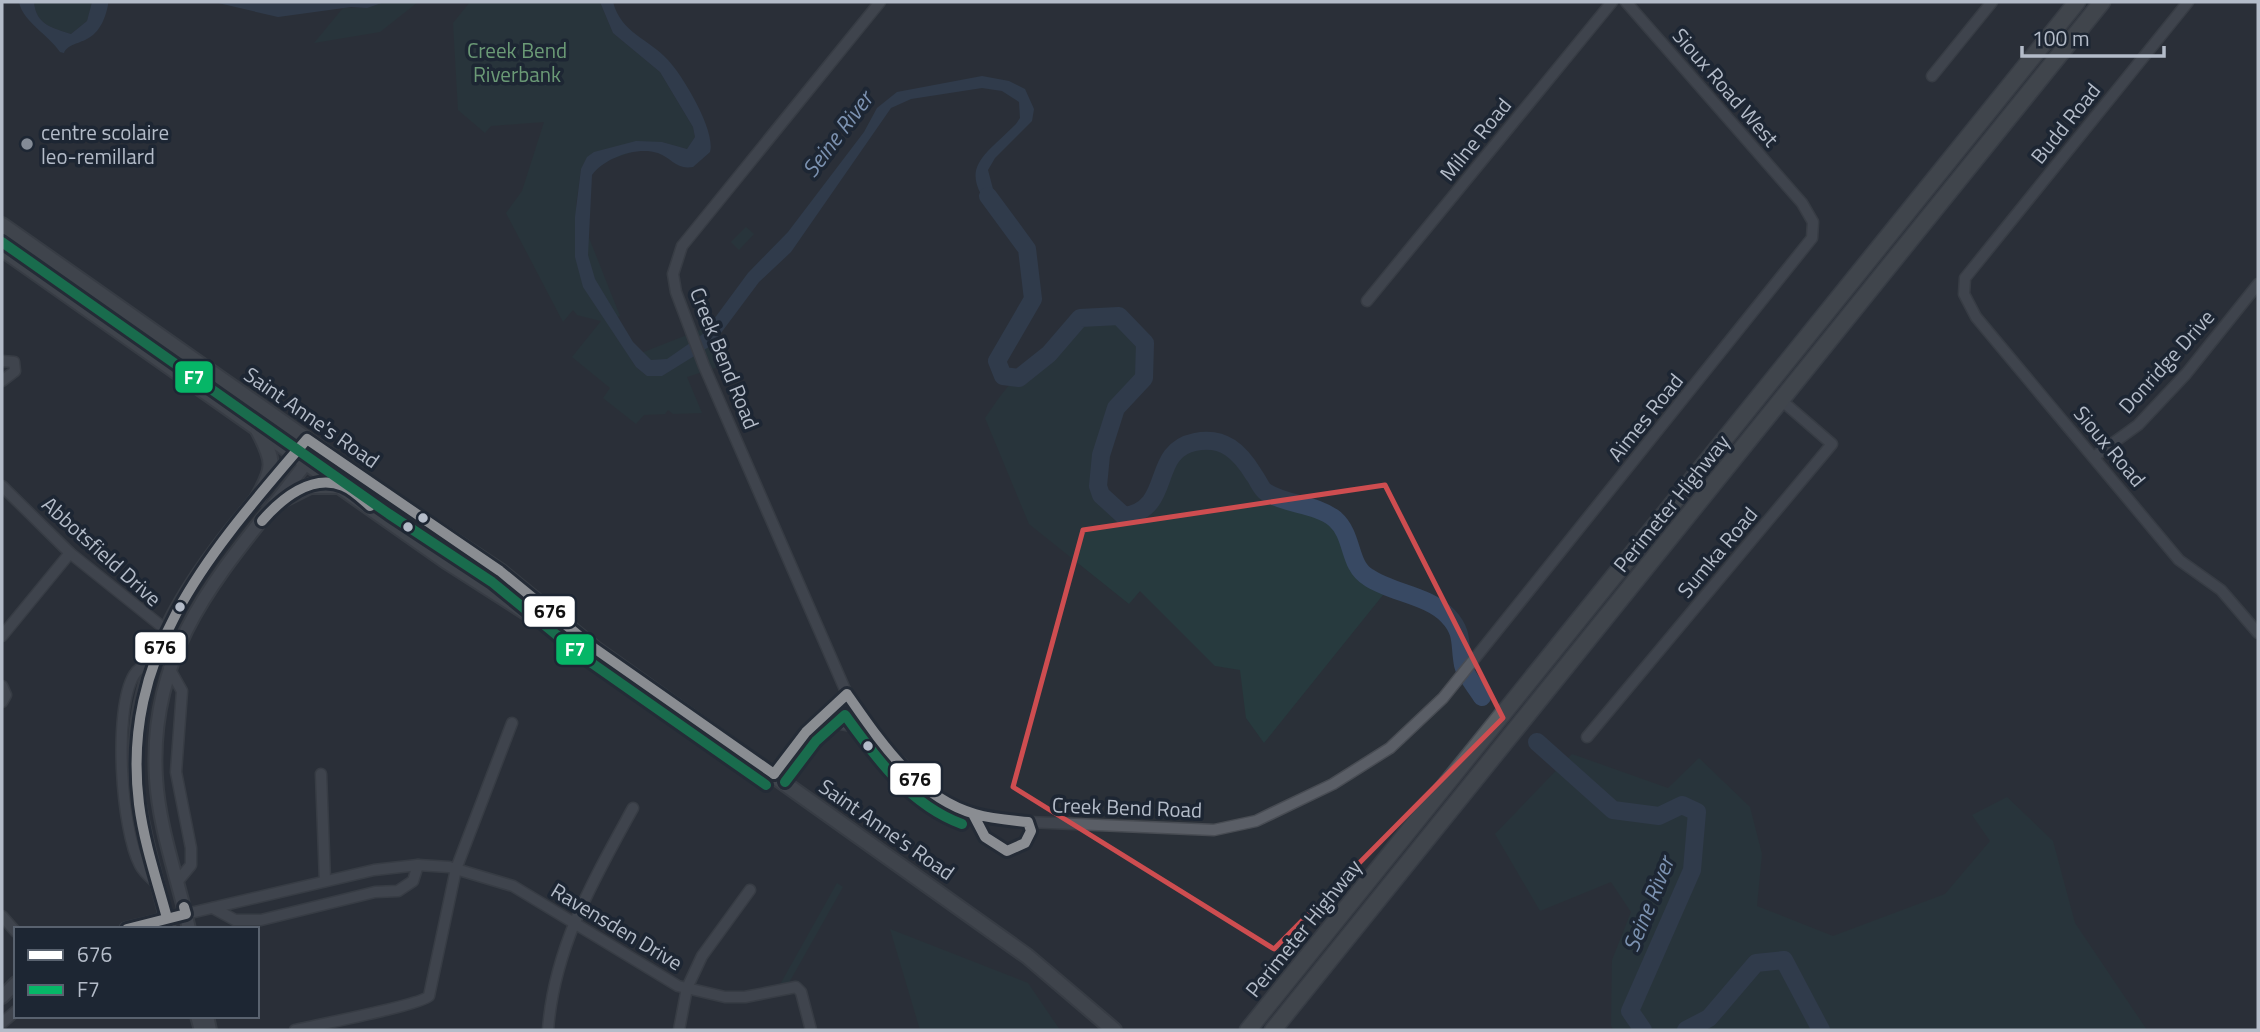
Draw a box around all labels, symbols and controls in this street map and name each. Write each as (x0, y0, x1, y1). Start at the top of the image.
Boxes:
scale bar (2022, 14, 2164, 58)
street label: Sioux Road West (1665, 21, 1787, 154)
text: 100 m (2032, 22, 2089, 54)
park label: Creek Bend Riverbank (467, 34, 567, 90)
street label: Budd Road (2022, 75, 2108, 171)
water label: Seine River (793, 81, 883, 184)
street label: Milne Road (1431, 90, 1519, 188)
place label: centre scolaire leo-remillard (41, 116, 169, 172)
marker: centre scolaire leo-remillard (19, 136, 35, 152)
street label: Creek Bend Road (682, 282, 768, 434)
street label: Donridge Drive (2110, 302, 2222, 420)
street label: Saint Anne's Road (238, 358, 386, 476)
line badge: F7 (174, 360, 214, 394)
text: F7 (184, 362, 204, 391)
street label: Aimes Road (1599, 366, 1691, 468)
street label: Sioux Road (2066, 398, 2154, 494)
street label: Perimeter Highway (1605, 427, 1737, 579)
street label: Abbotsfield Drive (35, 488, 169, 614)
street label: Sumka Road (1669, 499, 1765, 605)
unlabelled marker (416, 511, 430, 525)
unlabelled marker (401, 520, 415, 534)
line badge: 676 (523, 595, 576, 628)
text: 676 (534, 596, 566, 625)
unlabelled marker (173, 600, 187, 614)
line badge: 676 (134, 631, 187, 664)
text: 676 (144, 632, 176, 661)
line badge: F7 (555, 633, 595, 666)
text: F7 (565, 634, 585, 663)
unlabelled marker (861, 739, 875, 753)
line badge: 676 (889, 762, 942, 796)
text: 676 (899, 764, 931, 793)
street label: Saint Anne's Road (813, 770, 961, 888)
street label: Creek Bend Road (1051, 788, 1203, 826)
water label: Seine River (1613, 849, 1684, 957)
street label: Perimeter Highway (1237, 852, 1369, 1004)
street label: Ravensden Drive (545, 874, 689, 978)
legend (14, 927, 259, 1018)
text: 676 (77, 938, 112, 970)
text: F7 (77, 973, 100, 1005)

